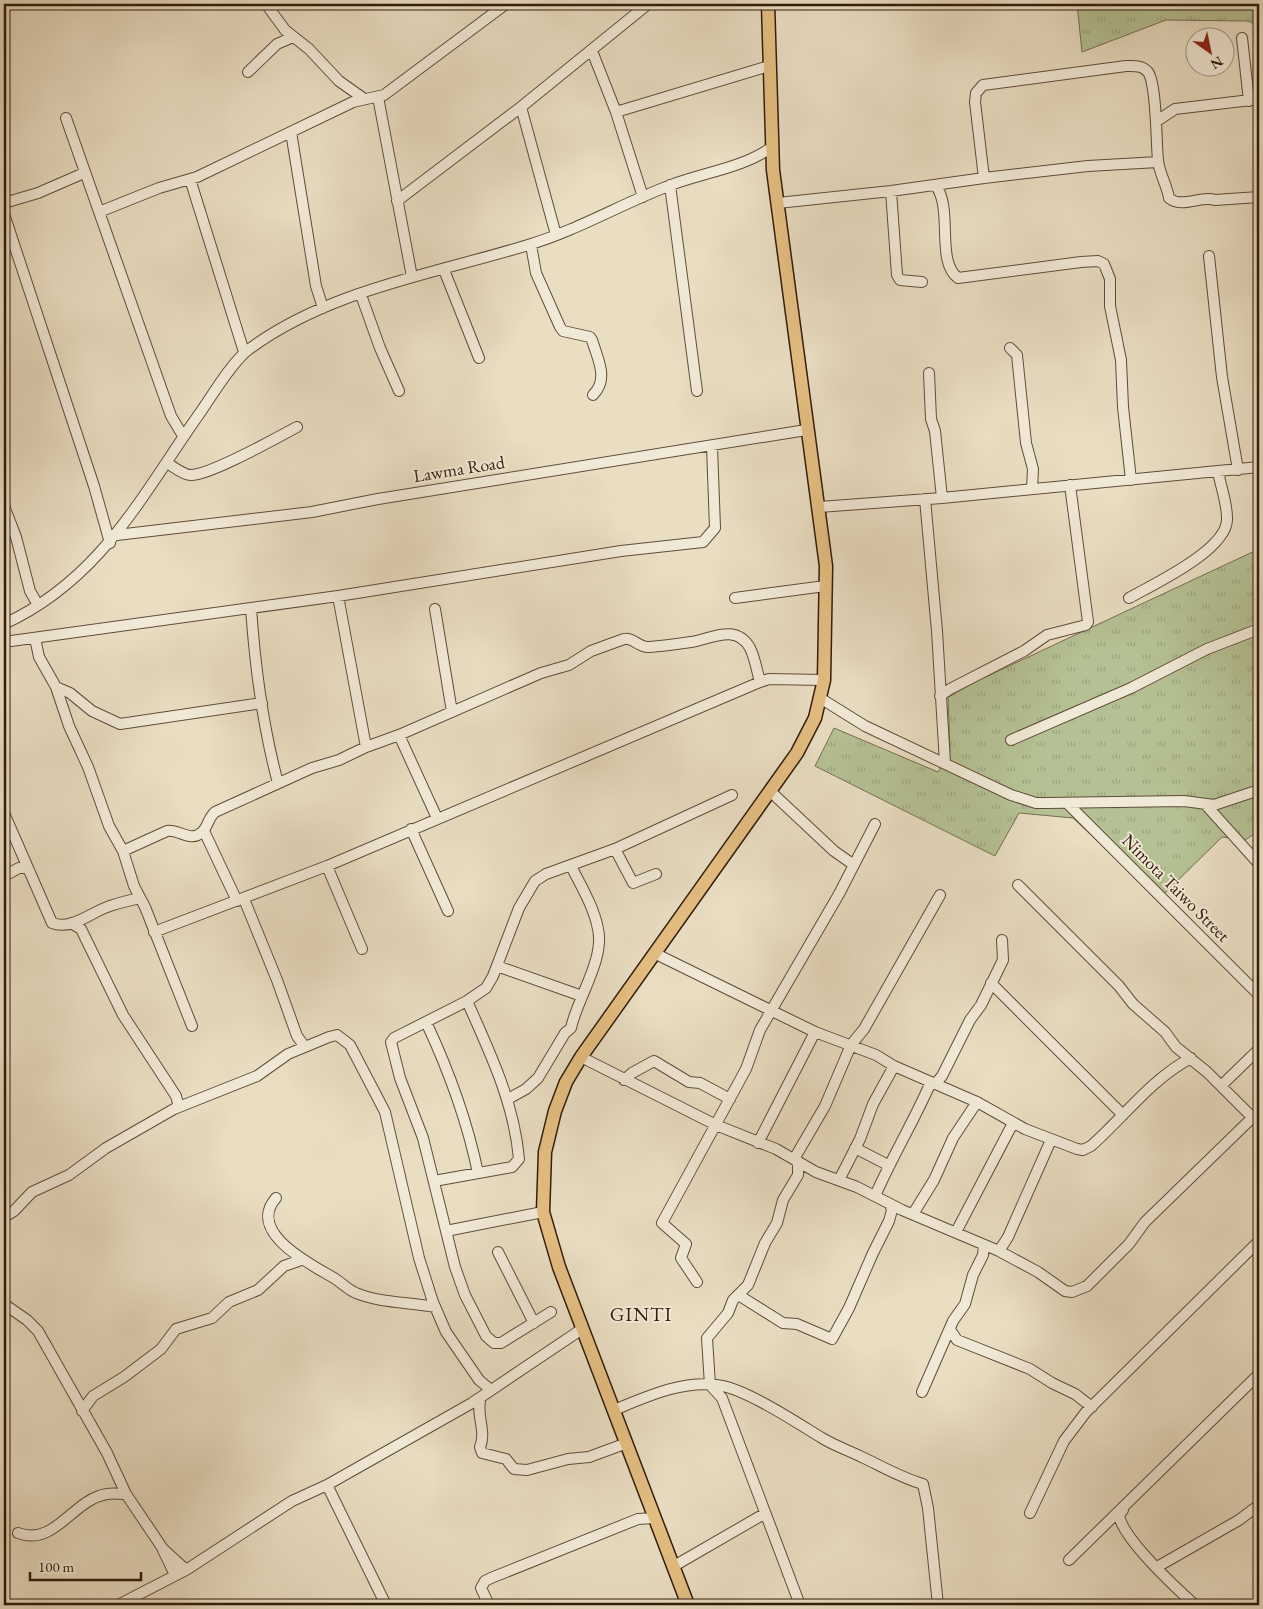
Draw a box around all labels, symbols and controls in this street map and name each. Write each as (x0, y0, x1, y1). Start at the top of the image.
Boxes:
north arrow (1186, 28, 1236, 78)
text: N (1207, 52, 1227, 74)
street label: Lawma Road (412, 450, 507, 487)
street label: Nimota Taiwo Street (1117, 829, 1236, 947)
district label: GINTI (610, 1301, 672, 1327)
scale bar (30, 1549, 141, 1581)
text: 100 m (38, 1557, 75, 1576)

